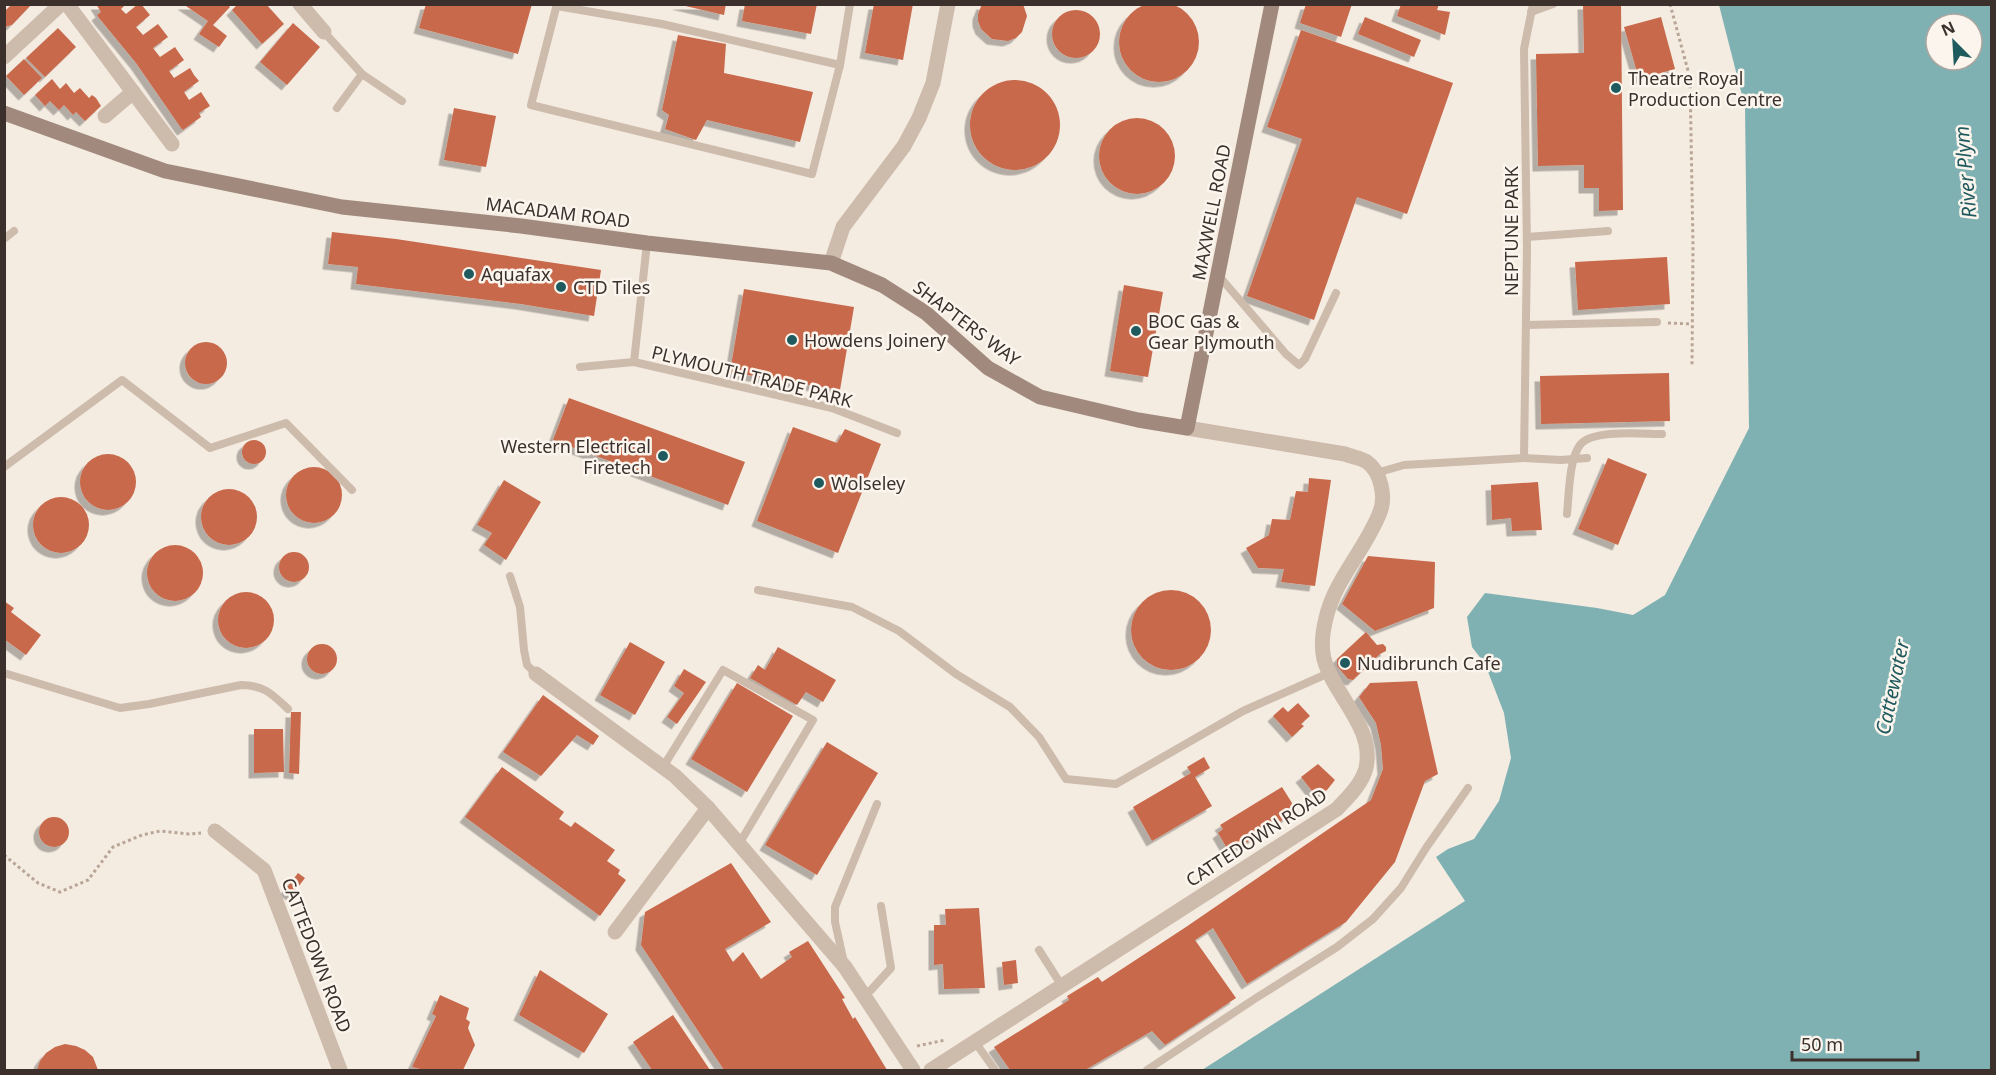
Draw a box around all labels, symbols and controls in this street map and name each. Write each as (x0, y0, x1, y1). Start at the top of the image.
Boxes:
north arrow (1924, 12, 1984, 72)
text: N (1937, 16, 1958, 41)
place label: Theatre Royal Production Centre (1628, 66, 1782, 111)
marker: Theatre Royal Production Centre (1609, 81, 1623, 95)
water label: River Plym (1948, 125, 1982, 219)
street label: MAXWELL ROAD (1186, 142, 1236, 282)
street label: NEPTUNE PARK (1499, 165, 1523, 296)
street label: MACADAM ROAD (484, 191, 632, 233)
place label: Aquafax (481, 262, 551, 286)
marker: Aquafax (462, 267, 476, 281)
place label: CTD Tiles (573, 275, 650, 299)
street label: SHAPTERS WAY (909, 275, 1026, 372)
marker: CTD Tiles (554, 280, 568, 294)
place label: BOC Gas & Gear Plymouth (1148, 309, 1275, 354)
marker: BOC Gas & Gear Plymouth (1129, 324, 1143, 338)
place label: Howdens Joinery (804, 328, 947, 352)
marker: Howdens Joinery (785, 333, 799, 347)
street label: PLYMOUTH TRADE PARK (649, 339, 856, 413)
place label: Western Electrical Firetech (501, 434, 651, 479)
marker: Western Electrical Firetech (656, 449, 670, 463)
place label: Wolseley (831, 471, 906, 495)
marker: Wolseley (812, 476, 826, 490)
water label: Cattewater (1869, 636, 1915, 737)
place label: Nudibrunch Cafe (1357, 651, 1501, 675)
marker: Nudibrunch Cafe (1338, 656, 1352, 670)
street label: CATTEDOWN ROAD (1181, 782, 1331, 892)
street label: CATTEDOWN ROAD (276, 874, 358, 1036)
scale bar (1792, 1024, 1918, 1062)
text: 50 m (1801, 1032, 1843, 1056)

